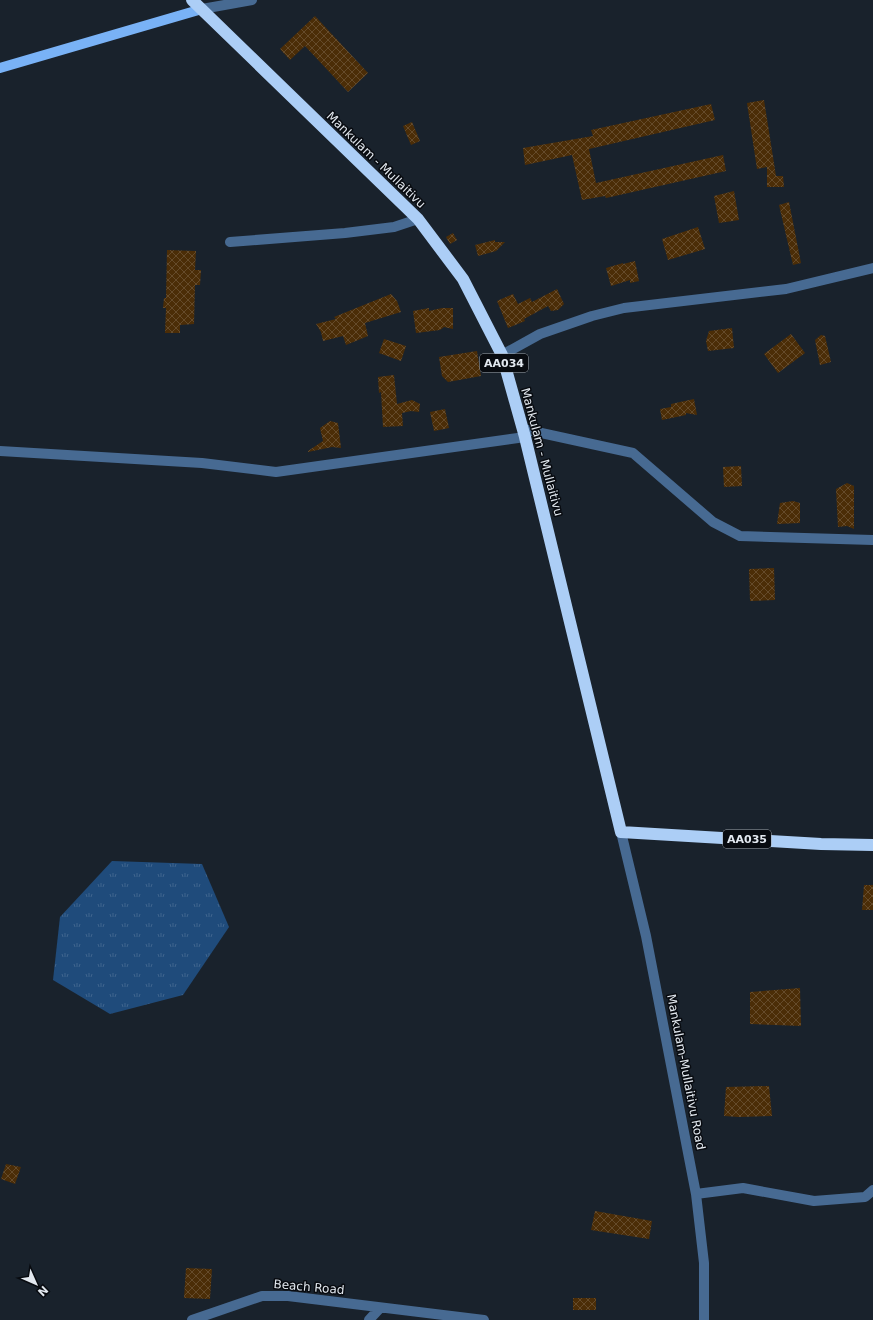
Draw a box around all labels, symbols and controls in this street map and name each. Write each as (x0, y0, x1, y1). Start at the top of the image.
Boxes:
street label: Mankulam - Mullaitivu (324, 109, 428, 211)
road number: AA034 (480, 354, 528, 372)
street label: Mankulam - Mullaitivu (518, 386, 566, 518)
road number: AA035 (723, 830, 771, 848)
street label: Mankulam-Mullaitivu Road (664, 993, 708, 1151)
north arrow (16, 1264, 56, 1304)
street label: Beach Road (273, 1277, 345, 1297)
text: N (35, 1283, 51, 1299)

